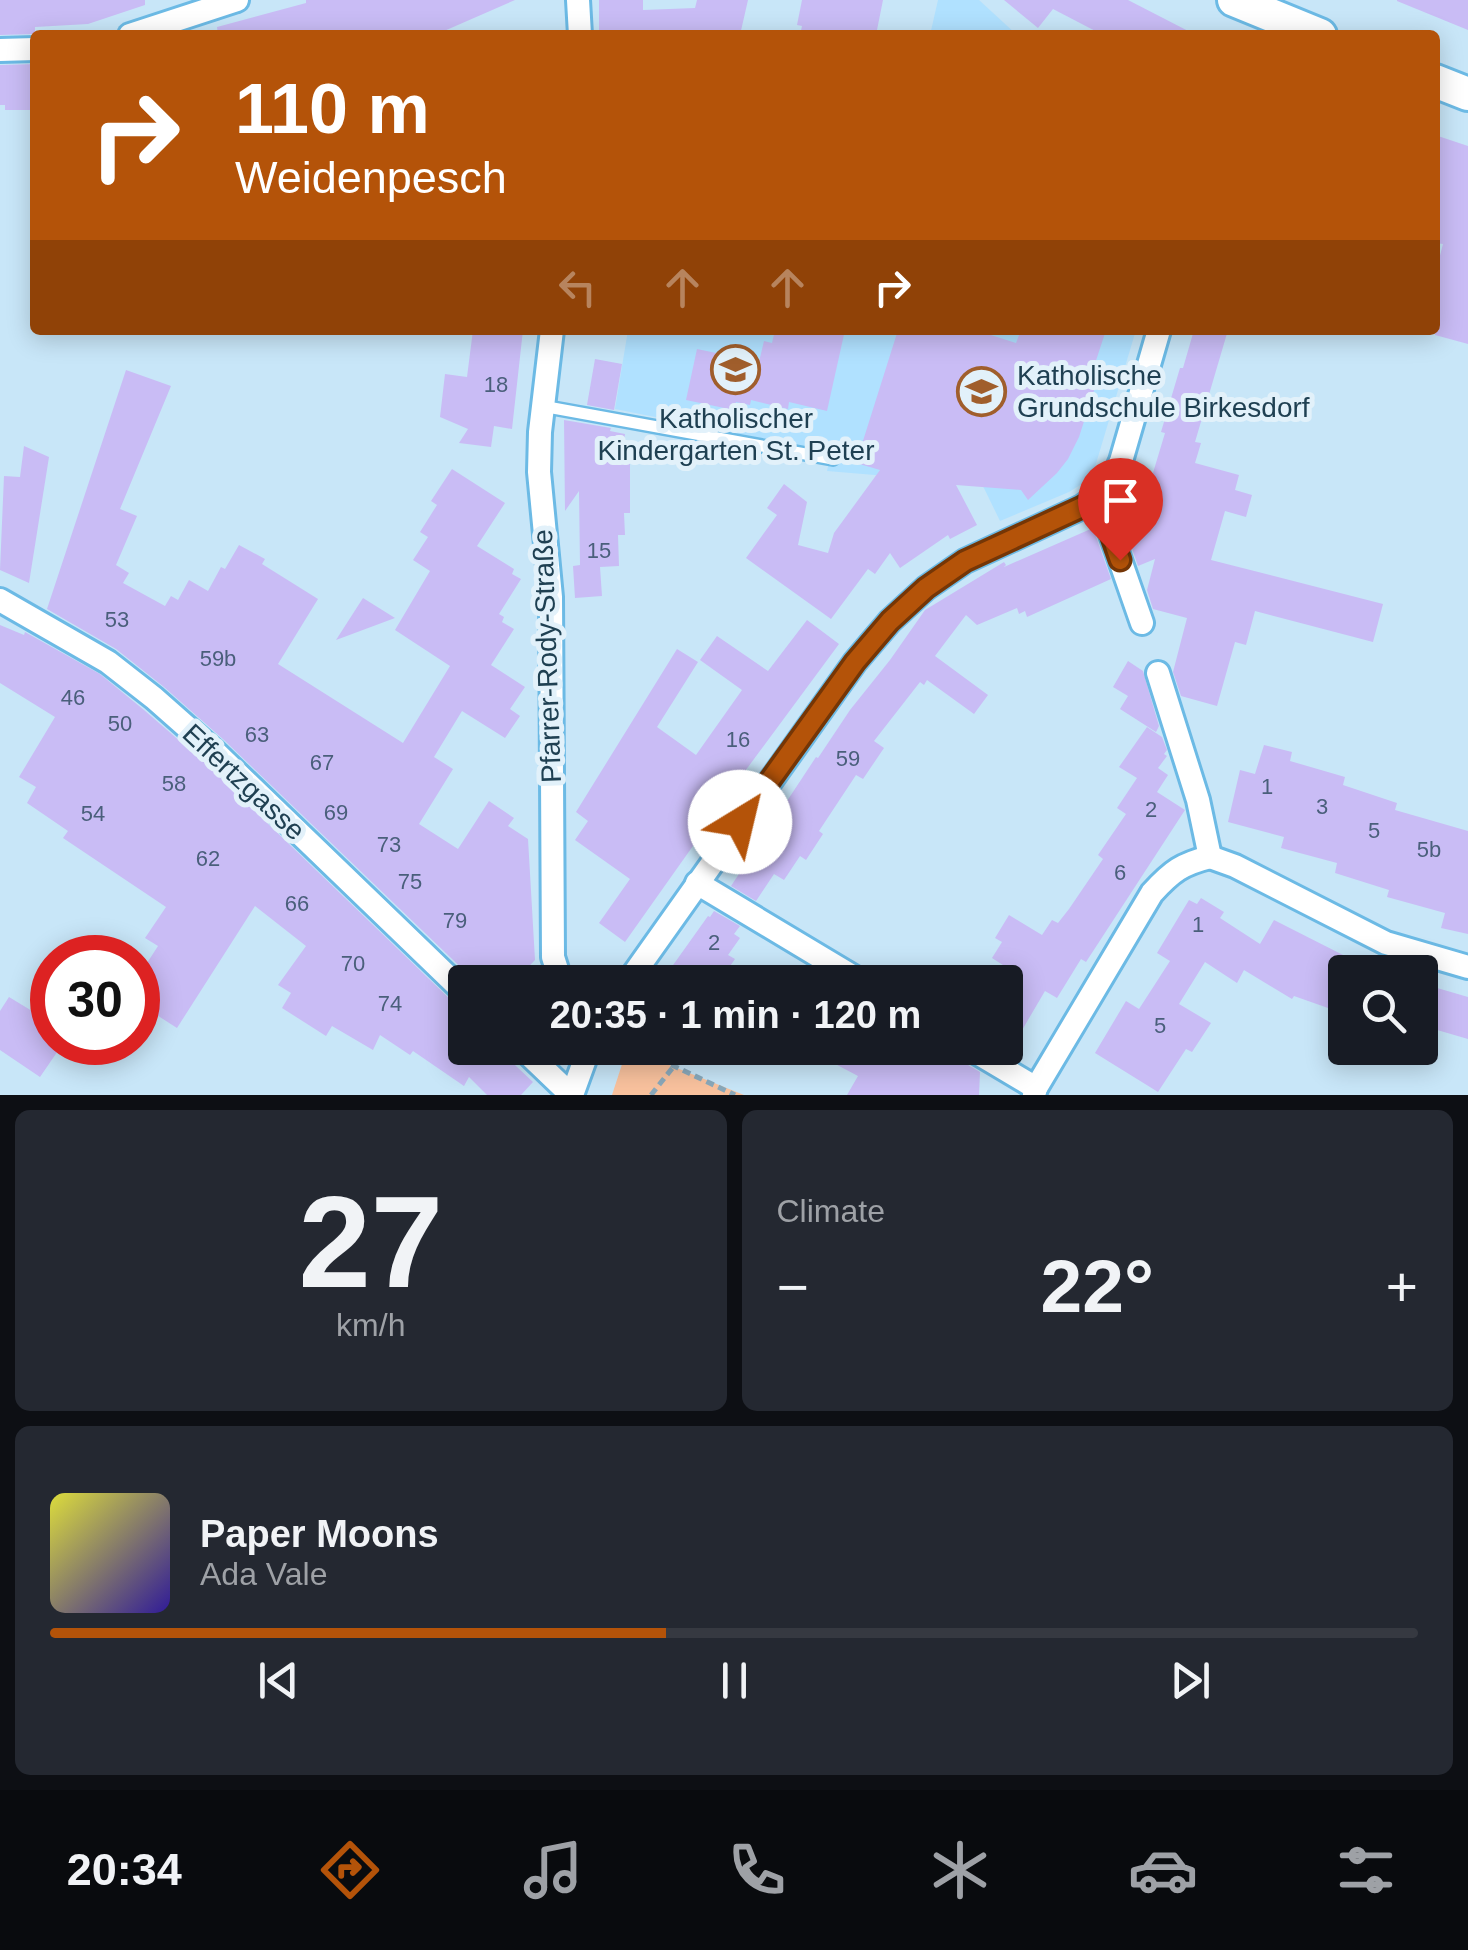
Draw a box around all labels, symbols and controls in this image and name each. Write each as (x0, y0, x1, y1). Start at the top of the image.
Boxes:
icon: right (70, 70, 200, 200)
text: 110 m (235, 70, 430, 148)
text: Weidenpesch (235, 152, 507, 203)
icon: left (550, 260, 605, 315)
icon: ahead (655, 260, 710, 315)
icon: ahead (760, 260, 815, 315)
icon: right (865, 260, 920, 315)
school or university icon: Katholischer Kindergarten St. Peter (710, 344, 762, 396)
place label: Katholische Grundschule Birkesdorf (1017, 360, 1310, 423)
school or university icon: Katholische Grundschule Birkesdorf (956, 365, 1008, 417)
house number: 18 (484, 372, 508, 397)
place label: Katholischer Kindergarten St. Peter (597, 403, 875, 466)
pin (1078, 458, 1163, 561)
icon: arrive (1093, 473, 1148, 528)
street label: Pfarrer-Rody-Straße (527, 529, 567, 783)
house number: 15 (587, 538, 611, 563)
house number: 53 (105, 607, 129, 632)
house number: 59b (200, 646, 236, 671)
house number: 46 (61, 685, 85, 710)
house number: 50 (108, 711, 132, 736)
street label: Effertzgasse (177, 718, 311, 846)
house number: 63 (245, 722, 269, 747)
house number: 16 (726, 727, 750, 752)
house number: 59 (836, 746, 860, 771)
house number: 67 (310, 750, 334, 775)
position arrow (688, 770, 792, 874)
house number: 58 (162, 771, 186, 796)
house number: 1 (1261, 774, 1273, 799)
house number: 3 (1316, 794, 1328, 819)
house number: 2 (1145, 797, 1157, 822)
house number: 69 (324, 800, 348, 825)
house number: 54 (81, 801, 105, 826)
house number: 5 (1368, 818, 1380, 843)
house number: 73 (377, 832, 401, 857)
house number: 5b (1417, 837, 1441, 862)
house number: 62 (196, 846, 220, 871)
house number: 6 (1114, 860, 1126, 885)
house number: 75 (398, 869, 422, 894)
house number: 66 (285, 891, 309, 916)
house number: 79 (443, 908, 467, 933)
house number: 1 (1192, 912, 1204, 937)
house number: 2 (708, 930, 720, 955)
speed limit sign: 30 (30, 935, 160, 1065)
house number: 70 (341, 951, 365, 976)
map controls (1328, 955, 1438, 1065)
button: search (1328, 955, 1438, 1065)
house number: 74 (378, 991, 402, 1016)
text: 20:35 · 1 min · 120 m (550, 994, 921, 1036)
house number: 5 (1154, 1013, 1166, 1038)
text: 27 (298, 1169, 443, 1315)
text: Climate (777, 1193, 885, 1229)
text: 22° (1041, 1244, 1154, 1328)
text: − (777, 1256, 809, 1318)
text: + (1386, 1256, 1418, 1318)
text: km/h (336, 1307, 405, 1343)
text: Paper Moons (200, 1513, 439, 1555)
text: Ada Vale (200, 1556, 328, 1592)
icon: previous (251, 1653, 306, 1708)
icon: pause (707, 1653, 762, 1708)
icon: next (1163, 1653, 1218, 1708)
icon: directions (315, 1835, 385, 1905)
icon: music (518, 1835, 588, 1905)
icon: phone (722, 1835, 792, 1905)
icon: climate (925, 1835, 995, 1905)
icon: car (1128, 1835, 1198, 1905)
icon: filters (1331, 1835, 1401, 1905)
text: 20:34 (67, 1844, 182, 1895)

